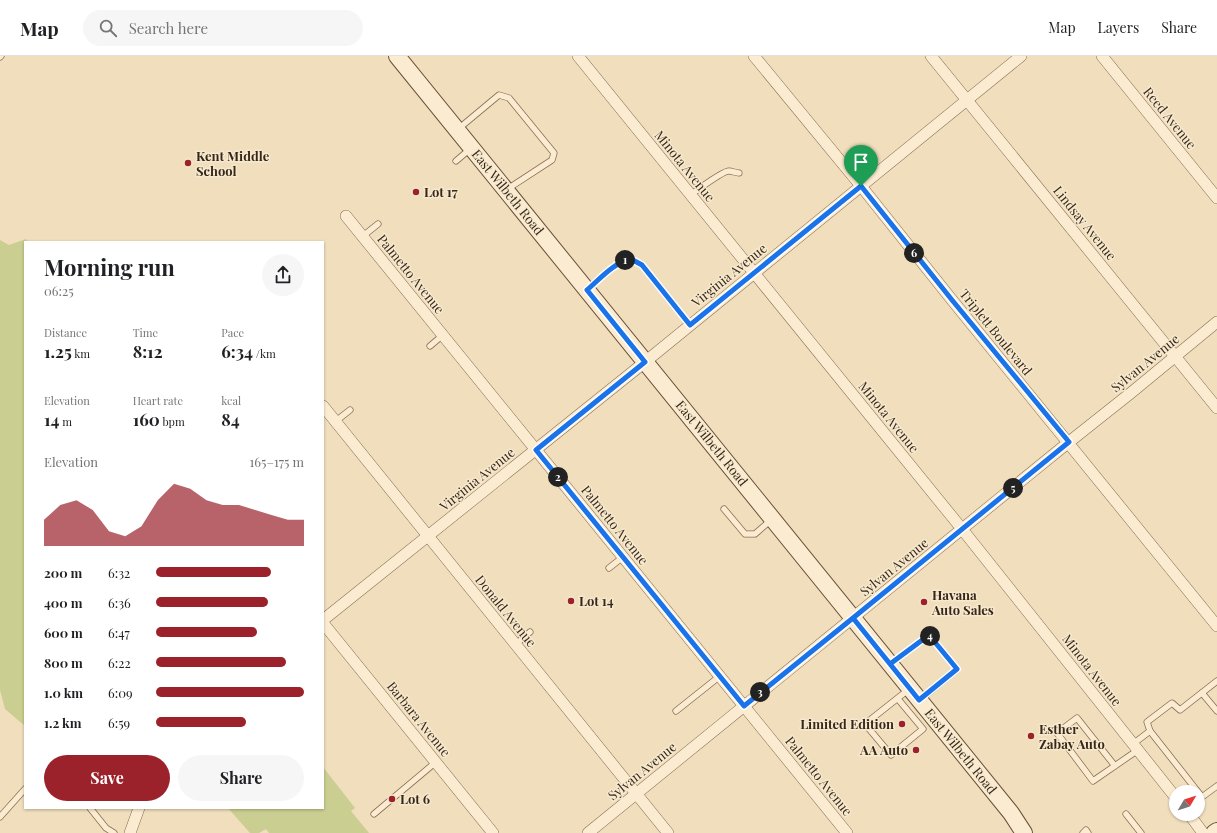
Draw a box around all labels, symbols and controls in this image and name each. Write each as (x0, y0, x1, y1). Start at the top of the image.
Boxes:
search box (83, 10, 363, 46)
text: Map (20, 15, 59, 41)
icon: search (97, 17, 119, 39)
text: Search here (129, 18, 208, 38)
text: Map (1048, 18, 1076, 37)
text: Layers (1098, 18, 1139, 37)
text: Share (1161, 18, 1197, 37)
street label: Reed Avenue (1140, 83, 1201, 152)
street label: Minota Avenue (652, 127, 720, 205)
street label: East Wilbeth Road (469, 145, 548, 238)
pin (844, 145, 878, 186)
place label: Kent Middle School (196, 147, 270, 179)
icon: arrive (850, 151, 872, 173)
marker: Kent Middle School (183, 158, 193, 168)
street label: Lindsay Avenue (1050, 182, 1121, 264)
place label: Lot 17 (424, 183, 458, 200)
marker: Lot 17 (411, 187, 421, 197)
street label: Palmetto Avenue (374, 231, 449, 317)
street label: Virginia Avenue (687, 239, 770, 311)
pin: 6 (904, 243, 924, 263)
text: 6 (911, 245, 917, 260)
pin: 1 (615, 250, 635, 270)
text: Morning run (44, 252, 175, 282)
text: 1 (623, 252, 627, 267)
button: share (262, 254, 304, 296)
text: 06:25 (44, 282, 74, 299)
street label: Triplett Boulevard (956, 285, 1037, 378)
text: Distance (44, 325, 87, 340)
text: Time (133, 325, 158, 340)
text: Pace (221, 325, 244, 340)
street label: Sylvan Avenue (1107, 330, 1183, 395)
text: 1.25 (44, 340, 72, 362)
text: 8:12 (133, 340, 163, 362)
text: 6:34 (221, 340, 253, 362)
text: km (72, 346, 90, 361)
text: /km (253, 346, 276, 361)
street label: Minota Avenue (856, 378, 924, 456)
text: Elevation (44, 393, 90, 408)
text: Heart rate (133, 393, 183, 408)
text: kcal (221, 393, 241, 408)
street label: East Wilbeth Road (673, 396, 752, 489)
text: 14 (44, 408, 60, 430)
text: 160 (133, 408, 160, 430)
text: 84 (221, 408, 240, 430)
text: m (60, 414, 72, 429)
text: bpm (160, 414, 185, 429)
street label: Virginia Avenue (435, 443, 518, 515)
text: Elevation (44, 453, 98, 470)
text: 165–175 m (250, 453, 304, 470)
pin: 2 (548, 467, 568, 487)
text: 2 (555, 469, 561, 484)
pin: 5 (1003, 478, 1023, 498)
text: 5 (1010, 480, 1016, 495)
street label: Palmetto Avenue (578, 482, 653, 568)
street label: Sylvan Avenue (856, 534, 932, 599)
text: 200 m (44, 564, 82, 581)
text: 6:32 (108, 564, 130, 581)
street label: Donald Avenue (472, 571, 541, 650)
place label: Havana Auto Sales (931, 586, 994, 618)
place label: Lot 14 (579, 592, 614, 609)
text: 400 m (44, 594, 82, 611)
text: 6:36 (108, 594, 131, 611)
marker: Lot 14 (566, 596, 576, 606)
marker: Havana Auto Sales (919, 597, 929, 607)
text: 600 m (44, 624, 83, 641)
text: 6:47 (108, 624, 130, 641)
pin: 4 (920, 626, 940, 646)
text: 4 (927, 628, 933, 643)
street label: Minota Avenue (1059, 630, 1126, 709)
text: 800 m (44, 654, 83, 671)
text: 6:22 (108, 654, 131, 671)
street label: Barbara Avenue (384, 678, 455, 760)
pin: 3 (750, 682, 770, 702)
text: 1.0 km (44, 684, 83, 701)
text: 6:09 (108, 684, 133, 701)
text: 3 (757, 684, 763, 699)
street label: East Wilbeth Road (922, 704, 1001, 797)
text: 1.2 km (44, 714, 81, 731)
text: 6:59 (108, 714, 130, 731)
place label: Limited Edition (800, 715, 894, 732)
marker: Limited Edition (897, 719, 907, 729)
place label: Esther Zabay Auto (1039, 720, 1105, 752)
marker: Esther Zabay Auto (1026, 731, 1036, 741)
street label: Palmetto Avenue (782, 733, 857, 819)
street label: Sylvan Avenue (604, 738, 680, 803)
place label: AA Auto (859, 741, 908, 758)
marker: AA Auto (911, 745, 921, 755)
button: Save (44, 755, 170, 801)
button: Share (178, 755, 304, 801)
north arrow (1169, 785, 1205, 821)
map controls (1169, 785, 1205, 821)
place label: Lot 6 (400, 790, 430, 807)
marker: Lot 6 (387, 794, 397, 804)

